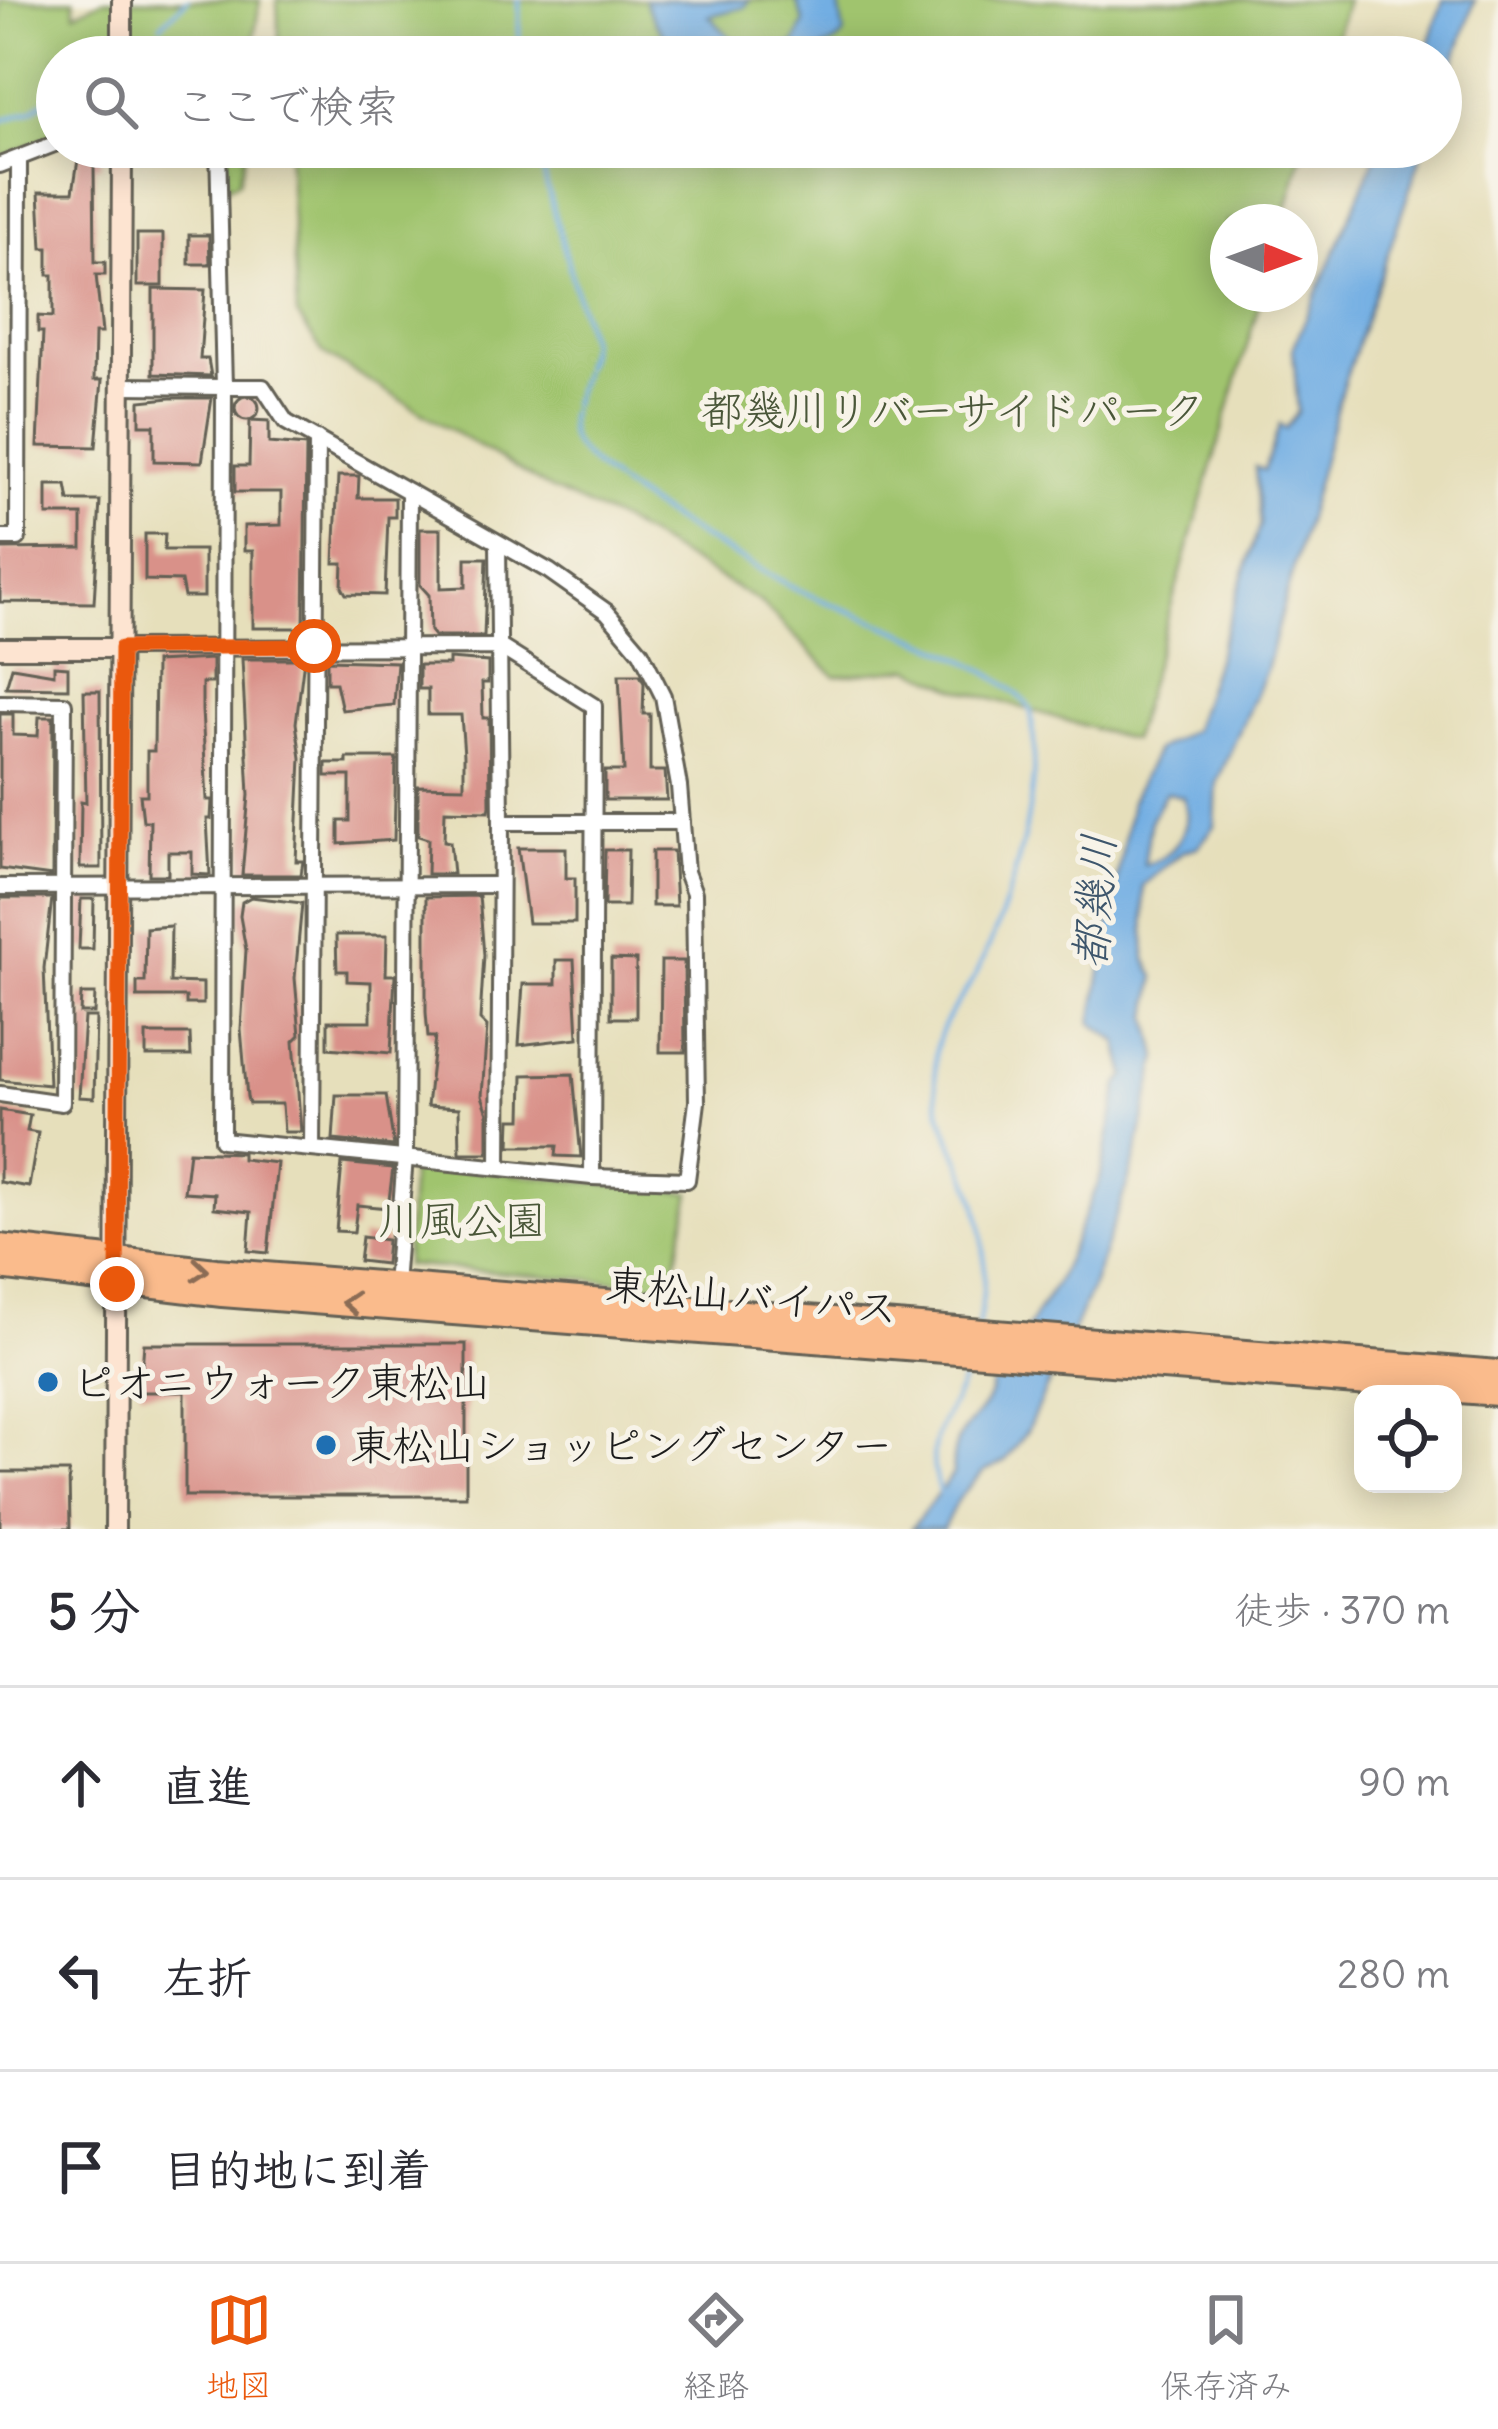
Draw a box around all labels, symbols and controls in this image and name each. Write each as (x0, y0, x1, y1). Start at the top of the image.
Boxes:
search box (36, 36, 1462, 168)
icon: search (78, 69, 144, 135)
text: ここで検索 (174, 78, 399, 134)
north arrow (1210, 204, 1318, 312)
park label: 都幾川リバーサイドパーク (701, 384, 1205, 436)
route start (287, 619, 341, 673)
water label: 都幾川 (1061, 832, 1127, 970)
park label: 川風公園 (378, 1194, 546, 1246)
route end (90, 1257, 144, 1311)
one-way arrow (191, 1257, 210, 1282)
street label: 東松山バイパス (604, 1257, 900, 1335)
one-way arrow (340, 1291, 359, 1317)
place label: ピオニウォーク東松山 (72, 1356, 492, 1408)
marker: ピオニウォーク東松山 (35, 1369, 61, 1395)
map controls (1354, 1385, 1462, 1493)
button: locate (1354, 1385, 1462, 1493)
place label: 東松山ショッピングセンター (350, 1419, 893, 1471)
marker: 東松山ショッピングセンター (313, 1432, 339, 1458)
text: 5 分 (48, 1579, 140, 1643)
text: 徒歩 · 370 m (1234, 1586, 1450, 1635)
icon: ahead (48, 1750, 114, 1816)
text: 直進 (162, 1758, 252, 1814)
text: 90 m (1358, 1758, 1450, 1807)
icon: left (48, 1942, 114, 2008)
text: 左折 (162, 1950, 252, 2006)
text: 280 m (1337, 1950, 1450, 1999)
icon: arrive (48, 2134, 114, 2200)
text: 目的地に到着 (162, 2142, 432, 2198)
tab: 地図 (206, 2287, 272, 2407)
tab: 経路 (683, 2287, 749, 2407)
tab: 保存済み (1160, 2287, 1292, 2407)

